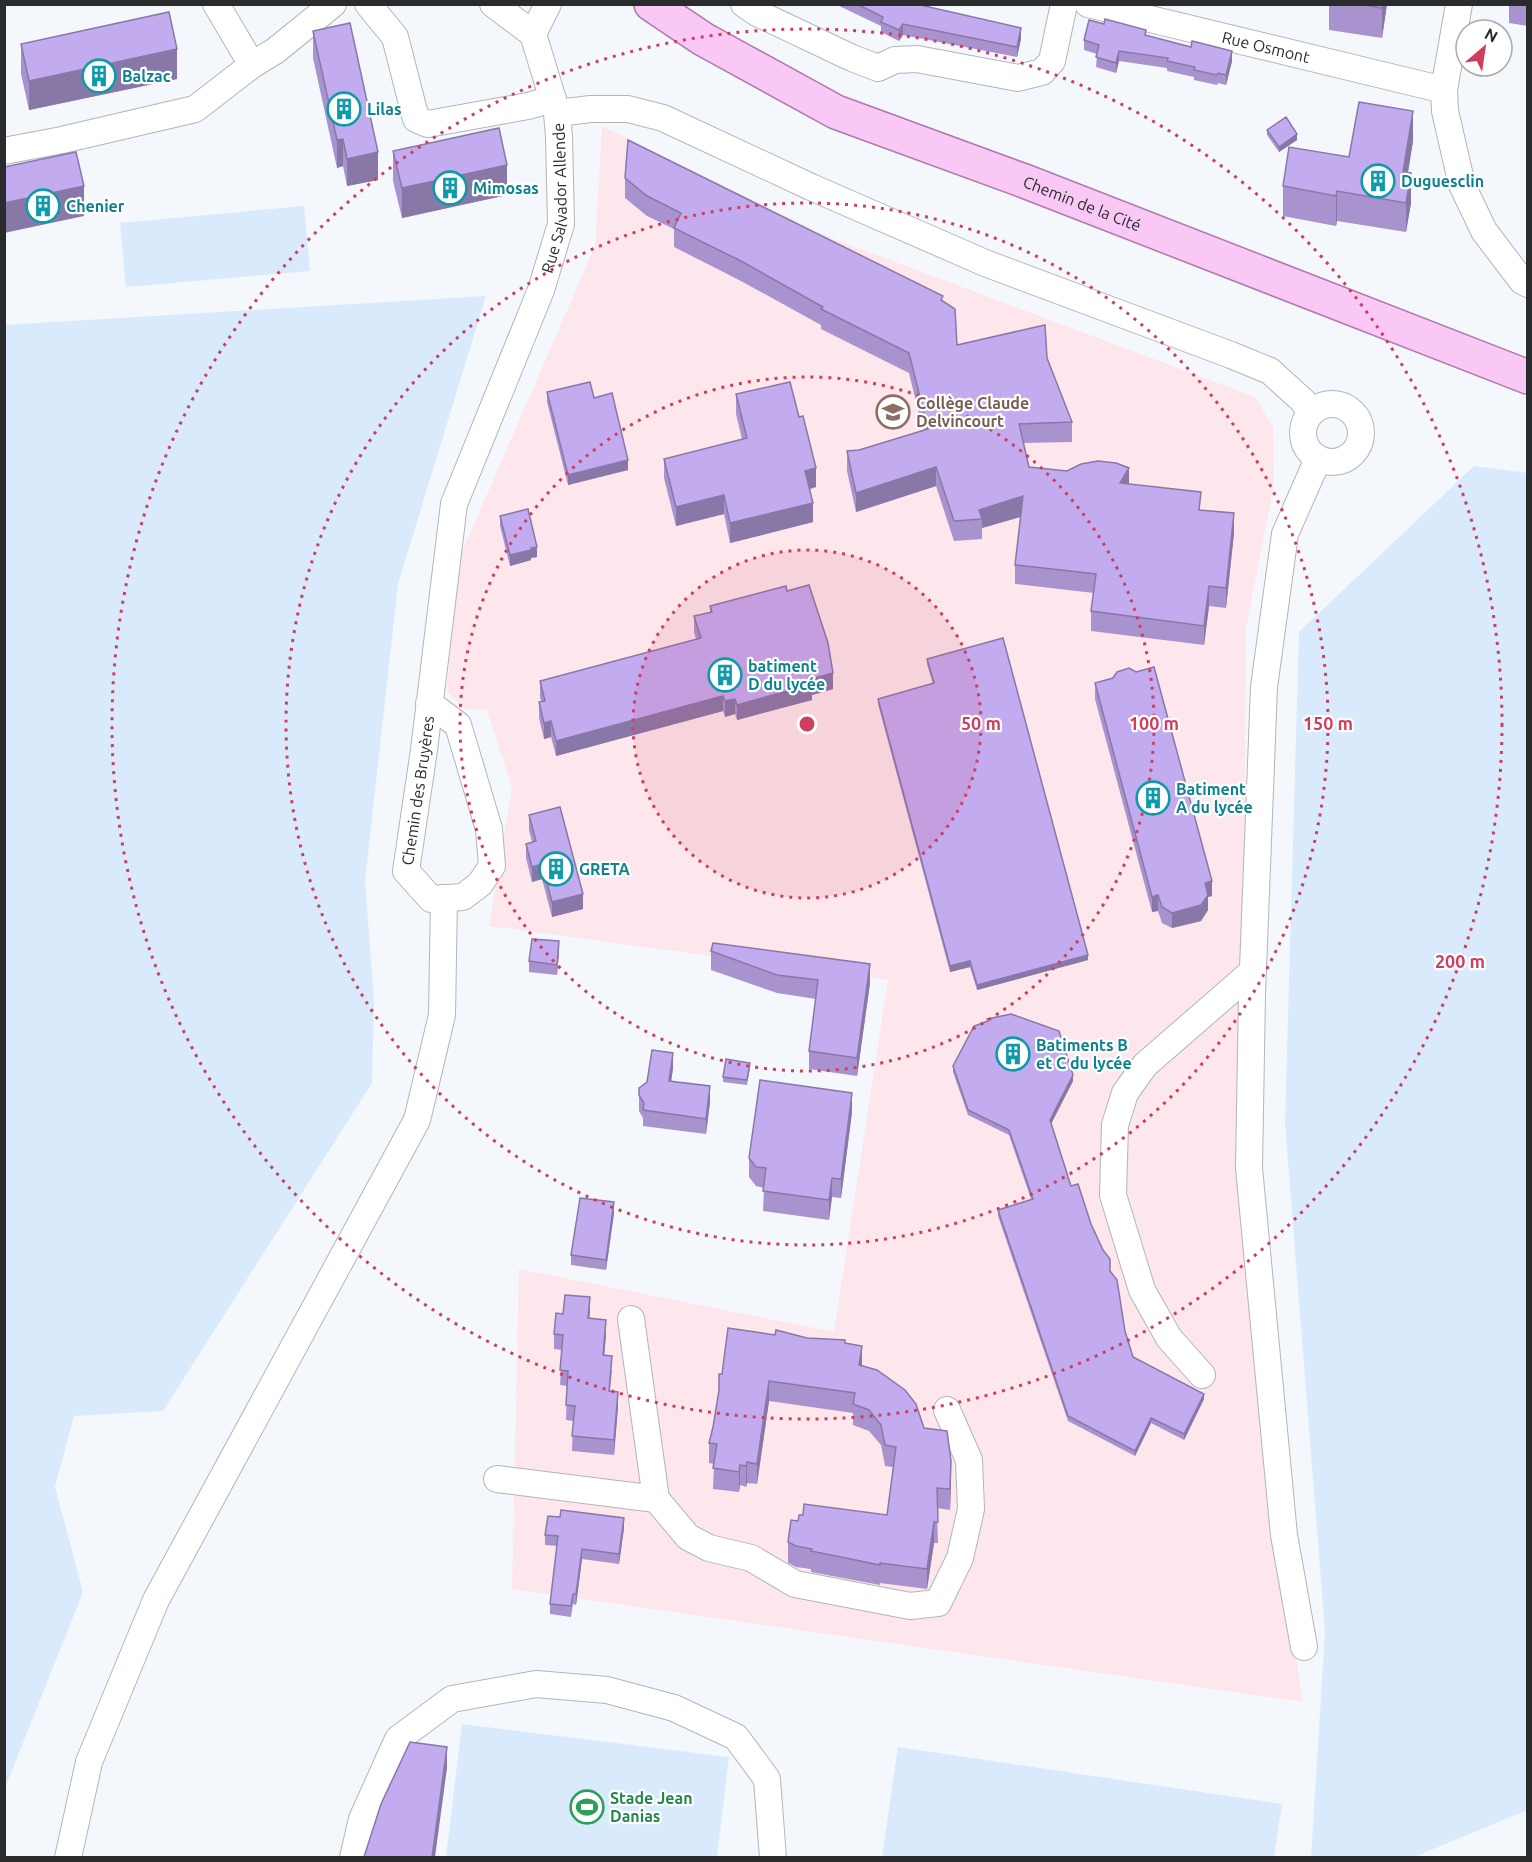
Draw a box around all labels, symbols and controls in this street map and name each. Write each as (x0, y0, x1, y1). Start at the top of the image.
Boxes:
north arrow (1454, 18, 1514, 78)
text: N (1482, 24, 1501, 46)
street label: Rue Osmont (1220, 28, 1312, 66)
building icon: Balzac (81, 58, 117, 94)
place label: Balzac (122, 67, 171, 85)
building icon: Lilas (326, 91, 362, 127)
place label: Lilas (367, 100, 402, 118)
street label: Rue Salvador Allende (538, 122, 570, 275)
building icon: Duguesclin (1360, 163, 1396, 199)
building icon: Mimosas (432, 170, 468, 206)
street label: Chemin de la Cité (1021, 172, 1144, 235)
place label: Duguesclin (1401, 172, 1484, 190)
place label: Mimosas (473, 179, 539, 197)
building icon: Chenier (25, 188, 61, 224)
place label: Chenier (66, 197, 125, 215)
school or university icon: Collège Claude Delvincourt (875, 394, 911, 430)
place label: Collège Claude Delvincourt (916, 394, 1029, 430)
building icon: batiment D du lycée (707, 657, 743, 693)
place label: batiment D du lycée (748, 657, 825, 693)
text: 50 m (961, 713, 1001, 733)
text: 100 m (1129, 713, 1179, 733)
text: 150 m (1303, 713, 1353, 733)
centre of rings (797, 714, 817, 734)
street label: Chemin des Bruyères (398, 715, 437, 867)
building icon: Batiment A du lycée (1135, 780, 1171, 816)
place label: Batiment A du lycée (1176, 780, 1253, 816)
building icon: GRETA (538, 851, 574, 887)
place label: GRETA (579, 860, 630, 878)
text: 200 m (1435, 951, 1485, 971)
building icon: Batiments B et C du lycée (995, 1036, 1031, 1072)
place label: Batiments B et C du lycée (1036, 1036, 1132, 1072)
sports icon: Stade Jean Danias (569, 1789, 605, 1825)
place label: Stade Jean Danias (610, 1789, 693, 1825)

